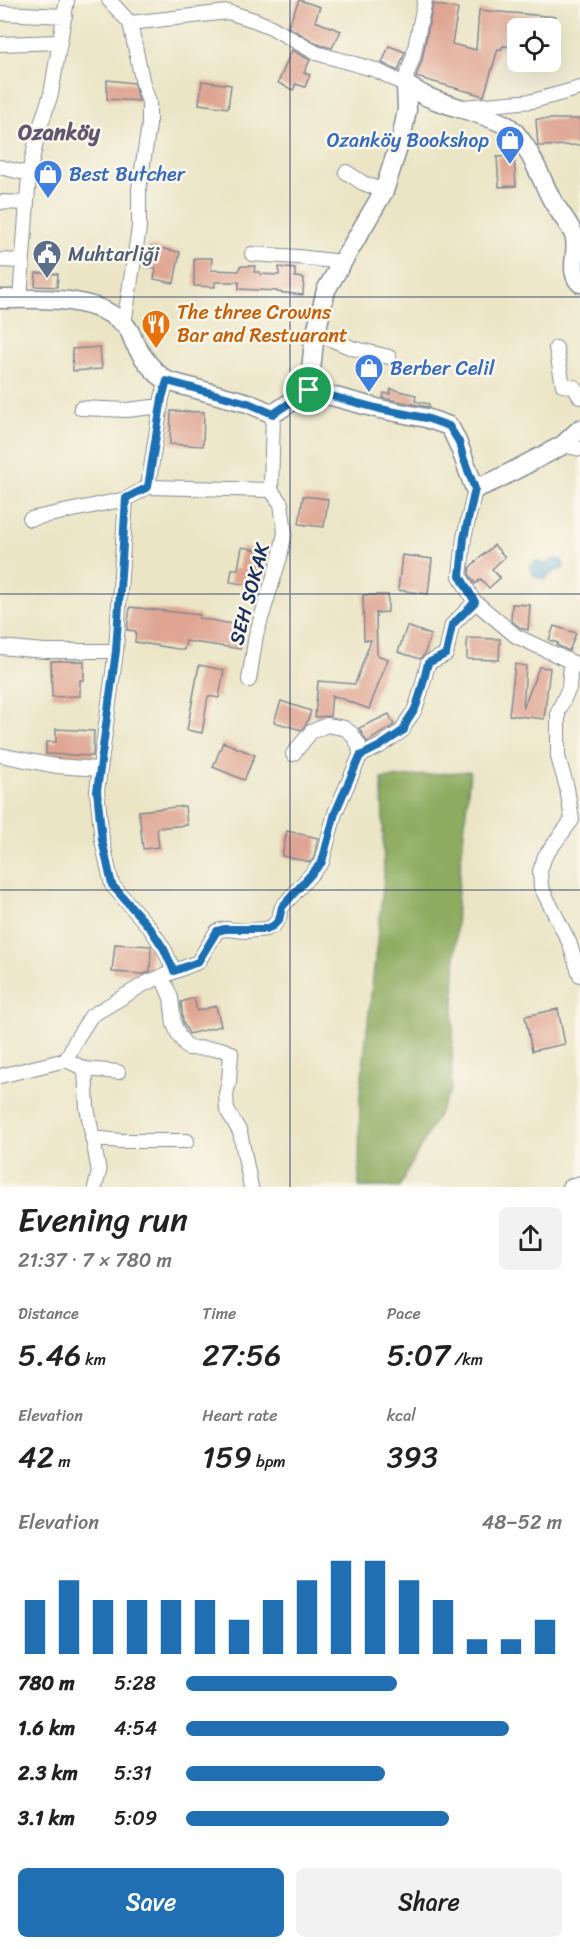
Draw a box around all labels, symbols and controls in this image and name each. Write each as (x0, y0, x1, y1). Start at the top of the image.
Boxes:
map controls (507, 18, 561, 72)
button: locate (507, 18, 561, 72)
district label: Ozanköy (18, 113, 101, 152)
place label: Ozanköy Bookshop (327, 123, 489, 158)
shop icon: Ozanköy Bookshop (494, 124, 526, 166)
place label: Best Butcher (69, 157, 186, 192)
shop icon: Best Butcher (32, 158, 64, 200)
place label: Muhtarliği (68, 237, 161, 272)
public building icon: Muhtarliği (31, 238, 63, 280)
place label: The three Crowns Bar and Restuarant (177, 295, 348, 353)
restaurant icon: The three Crowns Bar and Restuarant (140, 308, 172, 350)
place label: Berber Celil (390, 351, 496, 386)
shop icon: Berber Celil (353, 352, 385, 394)
pin (283, 364, 334, 415)
icon: arrive (292, 373, 325, 406)
street label: SEH SOKAK (219, 539, 280, 649)
text: Evening run (18, 1191, 188, 1249)
button: share (499, 1207, 562, 1270)
text: 21:37 · 7 × 780 m (18, 1243, 172, 1278)
text: Distance (18, 1299, 79, 1328)
text: Time (202, 1299, 236, 1328)
text: Pace (387, 1299, 421, 1328)
text: 5.46 (18, 1328, 81, 1382)
text: 27:56 (202, 1328, 281, 1382)
text: 5:07 (387, 1328, 450, 1382)
text: km (81, 1345, 106, 1374)
text: /km (450, 1345, 483, 1374)
text: Elevation (18, 1401, 83, 1430)
text: Heart rate (202, 1401, 277, 1430)
text: kcal (387, 1401, 416, 1430)
text: 42 (18, 1430, 54, 1484)
text: 159 (202, 1430, 252, 1484)
text: 393 (387, 1430, 438, 1484)
text: m (54, 1447, 71, 1476)
text: bpm (252, 1447, 286, 1476)
text: Elevation (18, 1505, 99, 1540)
text: 48–52 m (482, 1505, 562, 1540)
text: 780 m (18, 1666, 75, 1701)
text: 5:28 (114, 1666, 156, 1701)
text: 1.6 km (18, 1711, 75, 1746)
text: 4:54 (114, 1711, 157, 1746)
text: 2.3 km (18, 1756, 78, 1791)
text: 5:31 (114, 1756, 152, 1791)
text: 3.1 km (18, 1801, 75, 1836)
text: 5:09 (114, 1801, 157, 1836)
button: Save (18, 1868, 284, 1937)
button: Share (296, 1868, 562, 1937)

